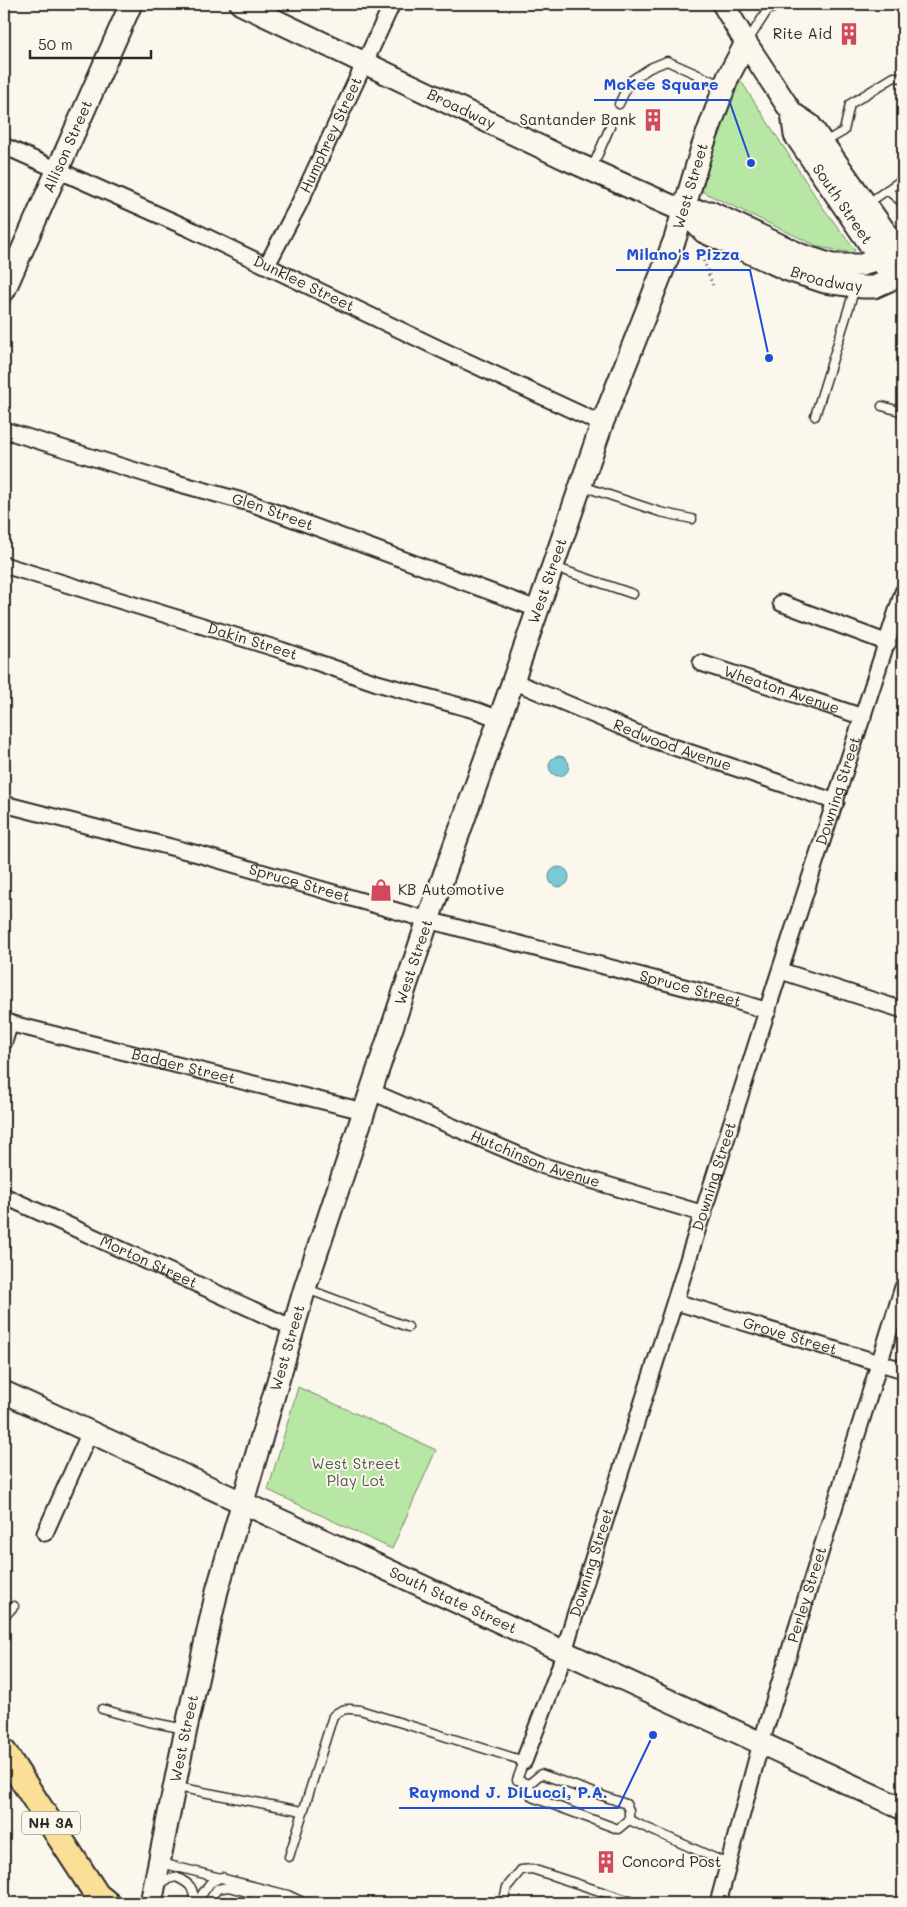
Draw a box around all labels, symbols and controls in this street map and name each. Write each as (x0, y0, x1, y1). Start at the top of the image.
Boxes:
building icon: Rite Aid (836, 21, 862, 47)
place label: Rite Aid (773, 23, 832, 43)
scale bar (30, 28, 151, 60)
text: 50 m (38, 34, 73, 54)
callout: McKee Square (594, 69, 729, 100)
street label: Humphrey Street (295, 73, 366, 196)
text: McKee Square (603, 73, 719, 94)
street label: Broadway (424, 83, 499, 133)
street label: Allison Street (38, 97, 96, 196)
building icon: Santander Bank (640, 107, 666, 133)
place label: Santander Bank (520, 109, 636, 129)
street label: West Street (667, 140, 712, 231)
street label: South Street (809, 159, 878, 248)
callout: Milano's Pizza (616, 239, 750, 270)
text: Milano's Pizza (626, 243, 740, 264)
street label: Dunklee Street (251, 250, 358, 316)
street label: Broadway (788, 261, 864, 296)
street label: Glen Street (230, 488, 317, 535)
street label: West Street (523, 535, 571, 626)
street label: Dakin Street (205, 617, 300, 664)
street label: Wheaton Avenue (721, 660, 842, 718)
street label: Redwood Avenue (611, 714, 734, 775)
street label: Downing Street (810, 733, 864, 848)
street label: Spruce Street (247, 858, 353, 906)
shop icon: KB Automotive (368, 877, 394, 903)
place label: KB Automotive (398, 879, 505, 899)
street label: West Street (389, 916, 437, 1007)
street label: Spruce Street (638, 965, 744, 1011)
street label: Badger Street (130, 1043, 238, 1088)
street label: Downing Street (687, 1119, 740, 1233)
street label: Hutchinson Avenue (468, 1125, 603, 1191)
street label: Morton Street (97, 1230, 201, 1292)
street label: West Street (265, 1302, 309, 1393)
street label: Grove Street (741, 1312, 840, 1359)
park label: West Street Play Lot (312, 1453, 400, 1490)
street label: Downing Street (564, 1505, 618, 1619)
street label: Perley Street (782, 1544, 831, 1645)
street label: South State Street (386, 1561, 520, 1638)
street label: West Street (165, 1692, 202, 1784)
callout: Raymond J. DiLucci, P.A. (399, 1777, 618, 1808)
text: Raymond J. DiLucci, P.A. (408, 1781, 608, 1802)
road number: NH 3A (22, 1812, 80, 1835)
building icon: Concord Post (593, 1849, 619, 1875)
place label: Concord Post (622, 1851, 721, 1871)

